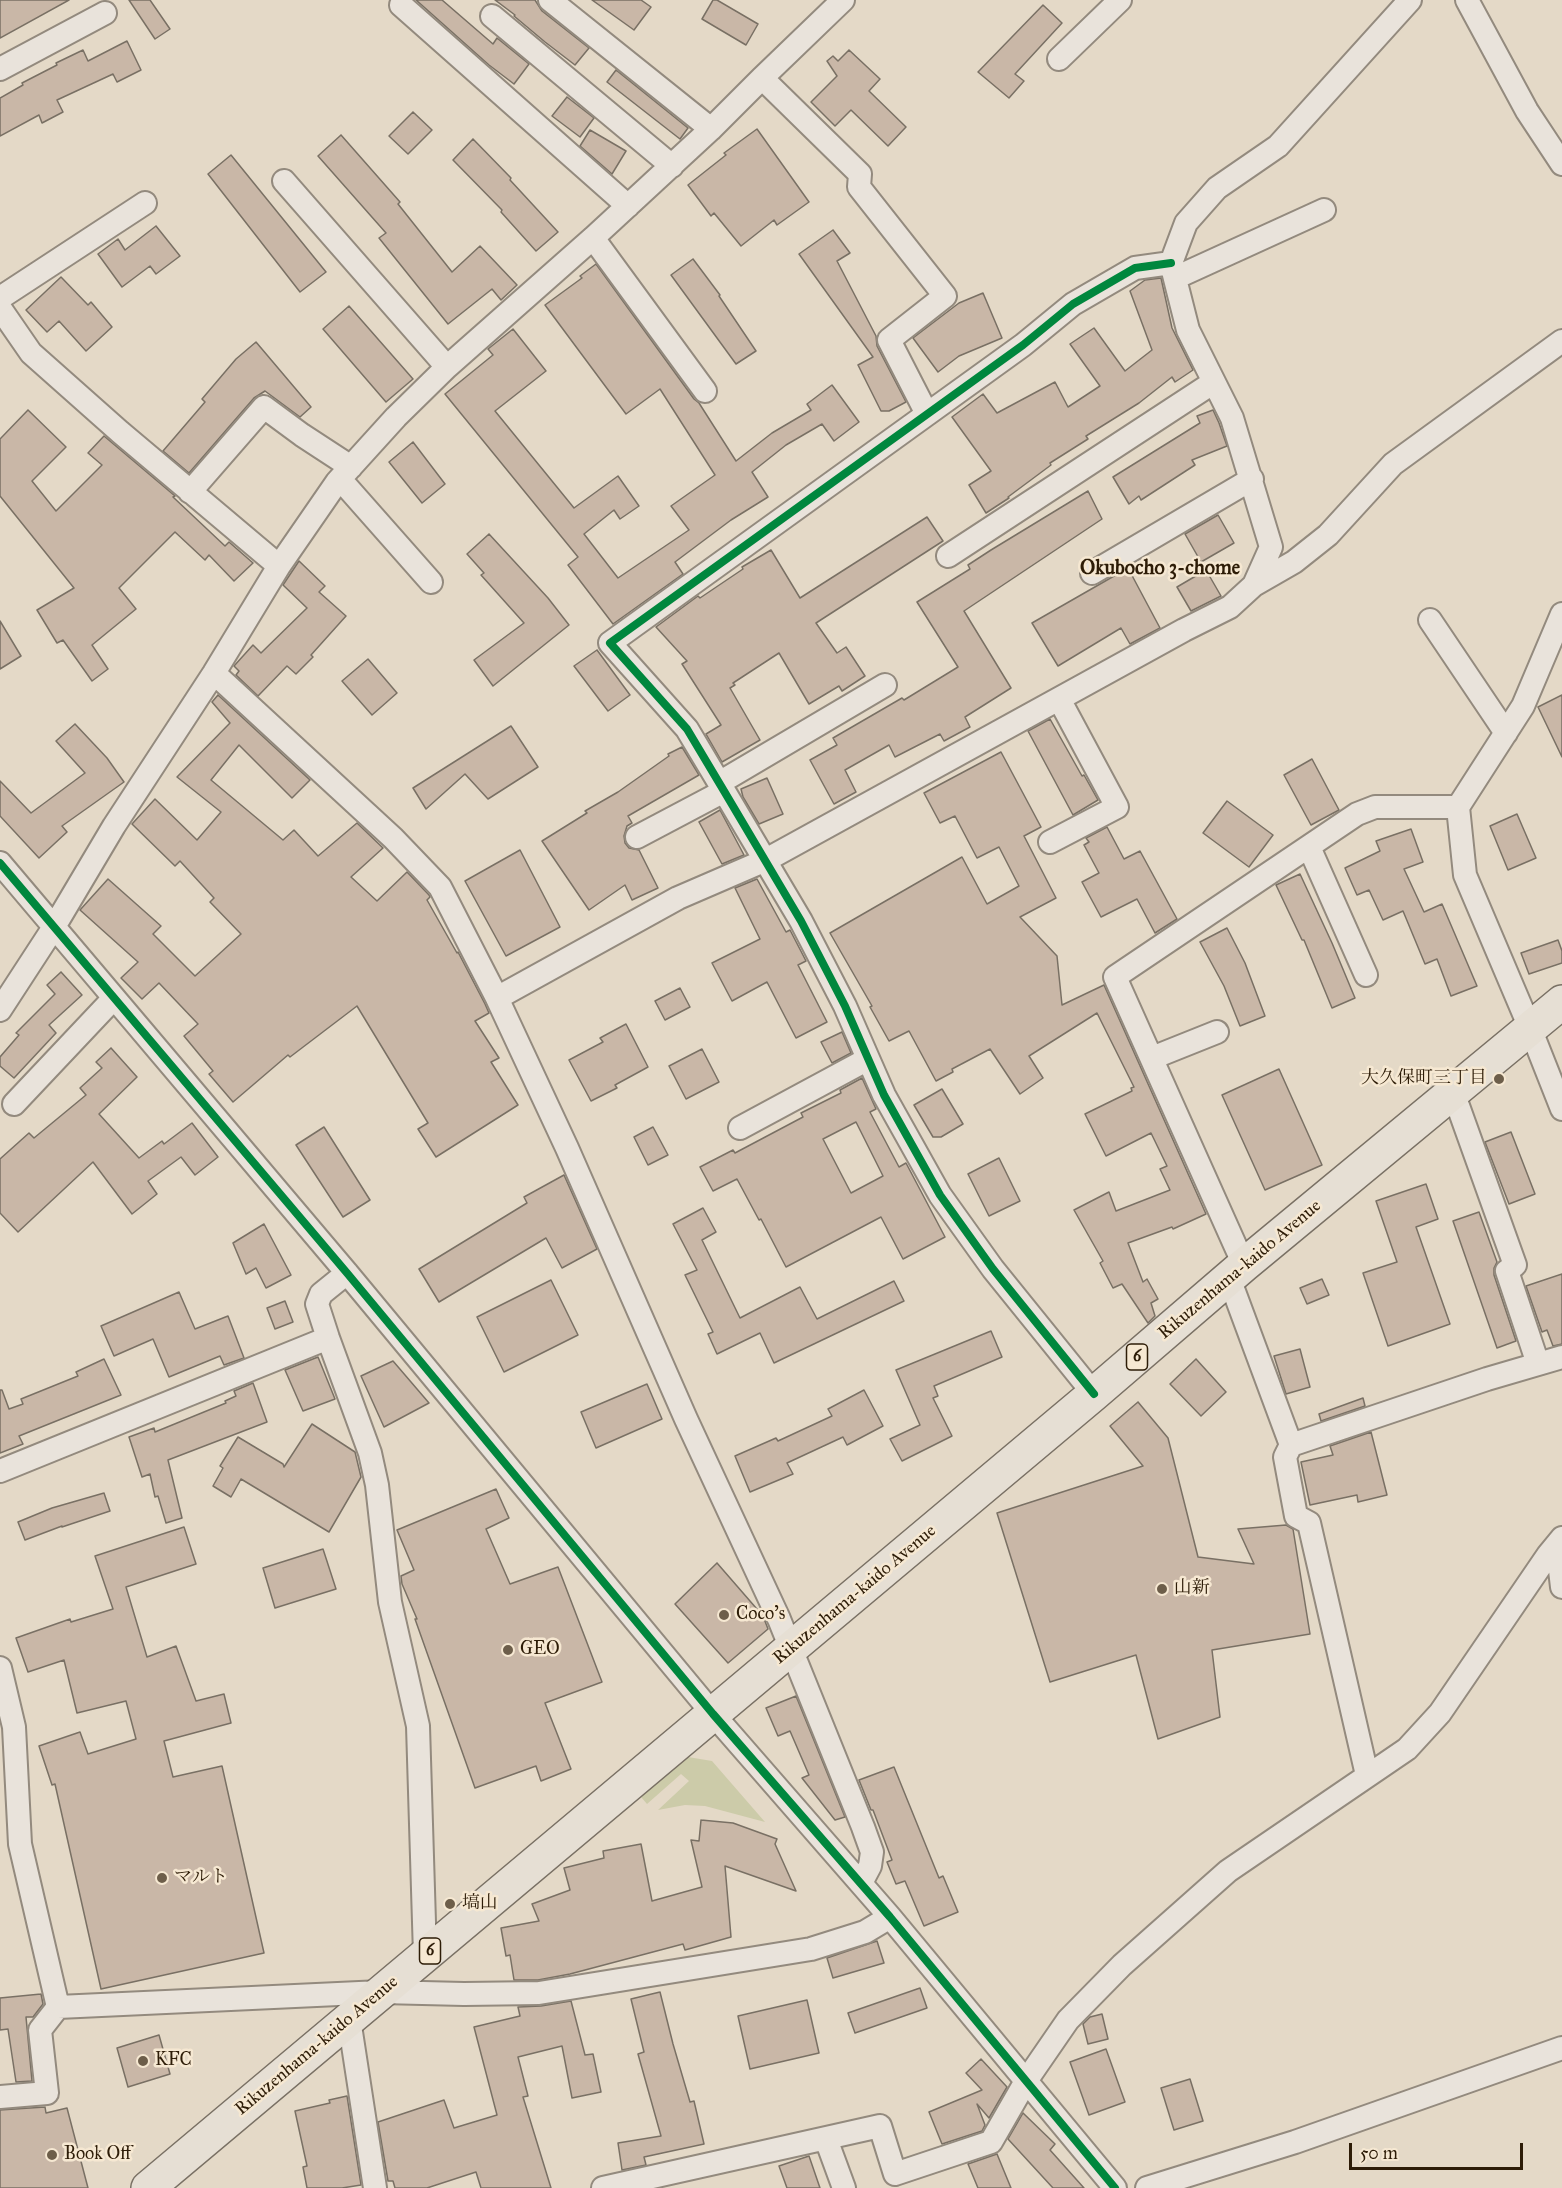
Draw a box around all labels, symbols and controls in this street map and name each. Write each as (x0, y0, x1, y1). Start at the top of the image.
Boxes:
district label: Okubocho 3-chome (1080, 557, 1240, 581)
place label: 大久保町三丁目 (1361, 1068, 1487, 1090)
marker: 大久保町三丁目 (1492, 1072, 1506, 1086)
street label: Rikuzenhama-kaido Avenue (1154, 1196, 1326, 1344)
road number: 6 (1126, 1344, 1148, 1370)
street label: Rikuzenhama-kaido Avenue (769, 1521, 941, 1669)
place label: 山新 (1174, 1578, 1210, 1600)
marker: 山新 (1155, 1582, 1169, 1596)
place label: Coco's (736, 1604, 785, 1626)
marker: Coco's (717, 1608, 731, 1622)
place label: GEO (520, 1639, 560, 1661)
marker: GEO (501, 1643, 515, 1657)
place label: マルト (174, 1867, 228, 1889)
marker: マルト (155, 1871, 169, 1885)
place label: 塙山 (462, 1893, 498, 1915)
marker: 塙山 (443, 1897, 457, 1911)
road number: 6 (420, 1938, 440, 1964)
street label: Rikuzenhama-kaido Avenue (231, 1972, 403, 2120)
place label: KFC (155, 2050, 192, 2072)
marker: KFC (136, 2054, 150, 2068)
scale bar (1352, 2131, 1526, 2169)
text: 50 m (1360, 2142, 1398, 2164)
place label: Book Off (64, 2144, 131, 2166)
marker: Book Off (45, 2148, 59, 2162)

